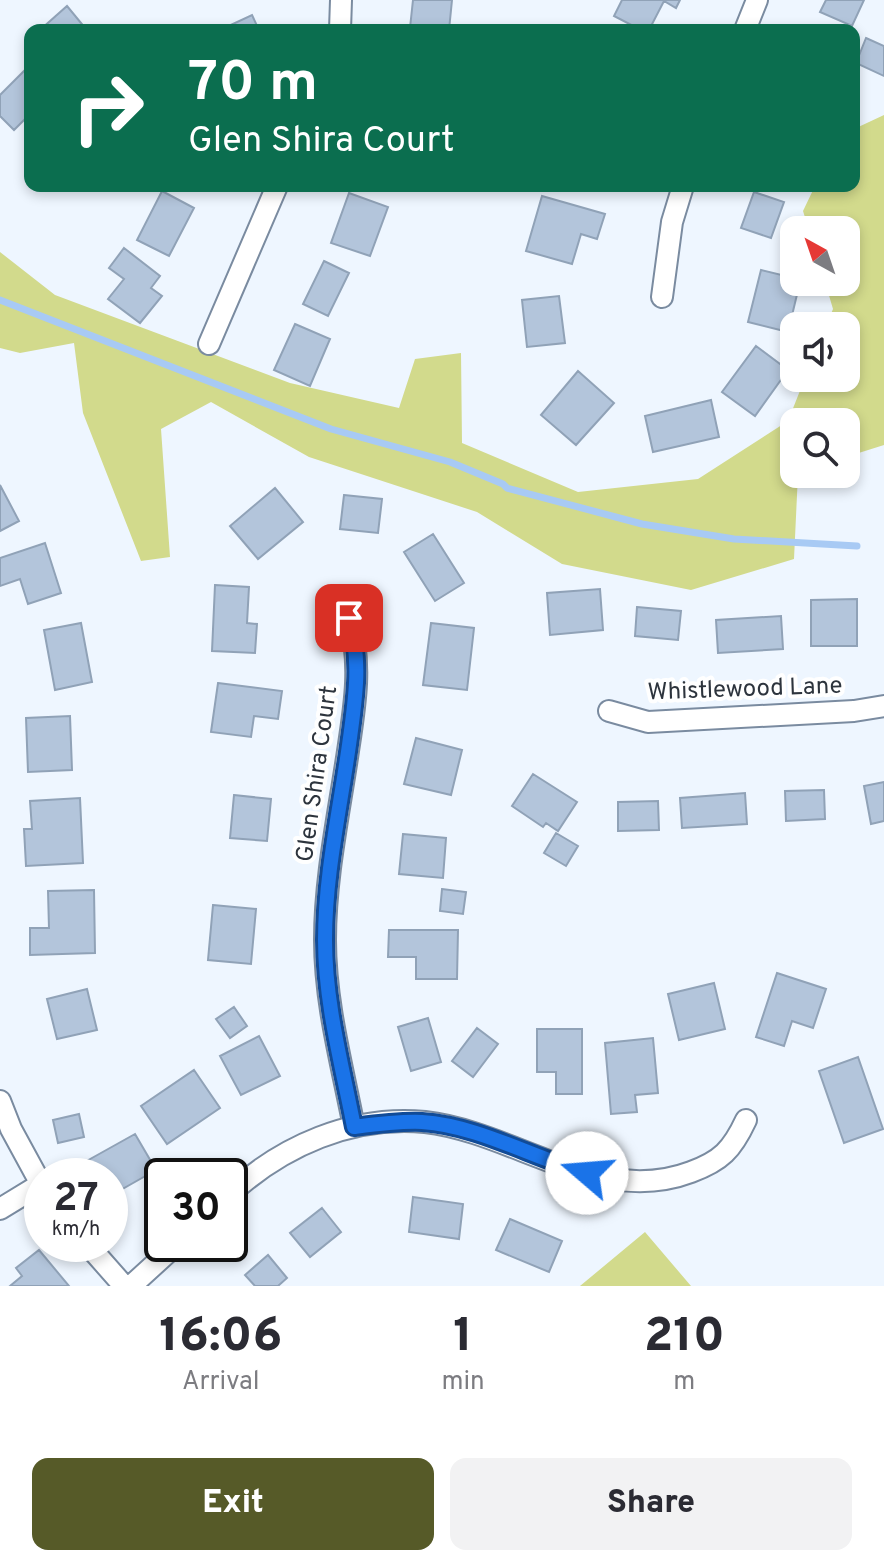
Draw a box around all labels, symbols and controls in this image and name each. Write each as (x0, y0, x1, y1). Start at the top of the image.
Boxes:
text: 70 m (188, 50, 318, 120)
icon: right (56, 56, 160, 160)
text: Glen Shira Court (188, 119, 455, 165)
north arrow (780, 216, 860, 296)
map controls (780, 216, 860, 488)
button: sound (780, 312, 860, 392)
button: search (780, 408, 860, 488)
pin (315, 584, 383, 652)
icon: arrive (327, 596, 371, 640)
street label: Whistlewood Lane (647, 672, 843, 708)
street label: Glen Shira Court (291, 684, 345, 864)
position arrow (545, 1131, 629, 1215)
speed limit sign: 30 (144, 1158, 248, 1262)
text: 27 (53, 1175, 99, 1225)
text: km/h (52, 1217, 100, 1243)
text: 16:06 (159, 1308, 282, 1368)
text: 1 (453, 1308, 473, 1368)
text: 210 (644, 1308, 725, 1368)
text: Arrival (182, 1366, 259, 1399)
text: min (441, 1366, 485, 1399)
text: m (673, 1366, 695, 1399)
button: Exit (32, 1458, 434, 1550)
button: Share (450, 1458, 852, 1550)

